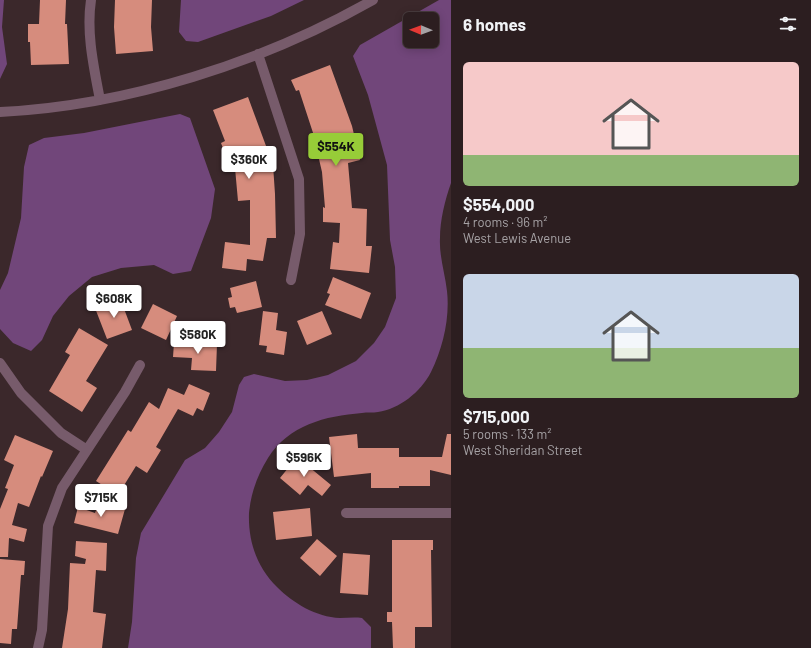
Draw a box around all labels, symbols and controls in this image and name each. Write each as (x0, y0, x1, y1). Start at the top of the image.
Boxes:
north arrow (403, 12, 439, 48)
map controls (403, 12, 439, 48)
icon: filters (777, 13, 799, 35)
text: 6 homes (463, 14, 526, 34)
icon: home (595, 88, 667, 160)
pin: $554K (308, 133, 364, 167)
text: $554K (317, 138, 355, 154)
pin: $360K (221, 146, 277, 180)
text: $360K (231, 151, 268, 167)
text: $554,000 (463, 194, 534, 214)
text: 4 rooms · 96 m² (463, 214, 548, 230)
text: West Lewis Avenue (463, 230, 571, 246)
pin: $608K (86, 285, 142, 319)
text: $608K (96, 290, 133, 306)
icon: home (595, 300, 667, 372)
pin: $580K (170, 321, 226, 355)
text: $580K (179, 326, 217, 342)
text: $715,000 (463, 406, 530, 426)
text: 5 rooms · 133 m² (463, 426, 552, 442)
text: West Sheridan Street (463, 442, 582, 458)
pin: $596K (276, 444, 332, 478)
text: $596K (286, 449, 322, 465)
pin: $715K (73, 484, 129, 518)
text: $715K (84, 489, 118, 505)

